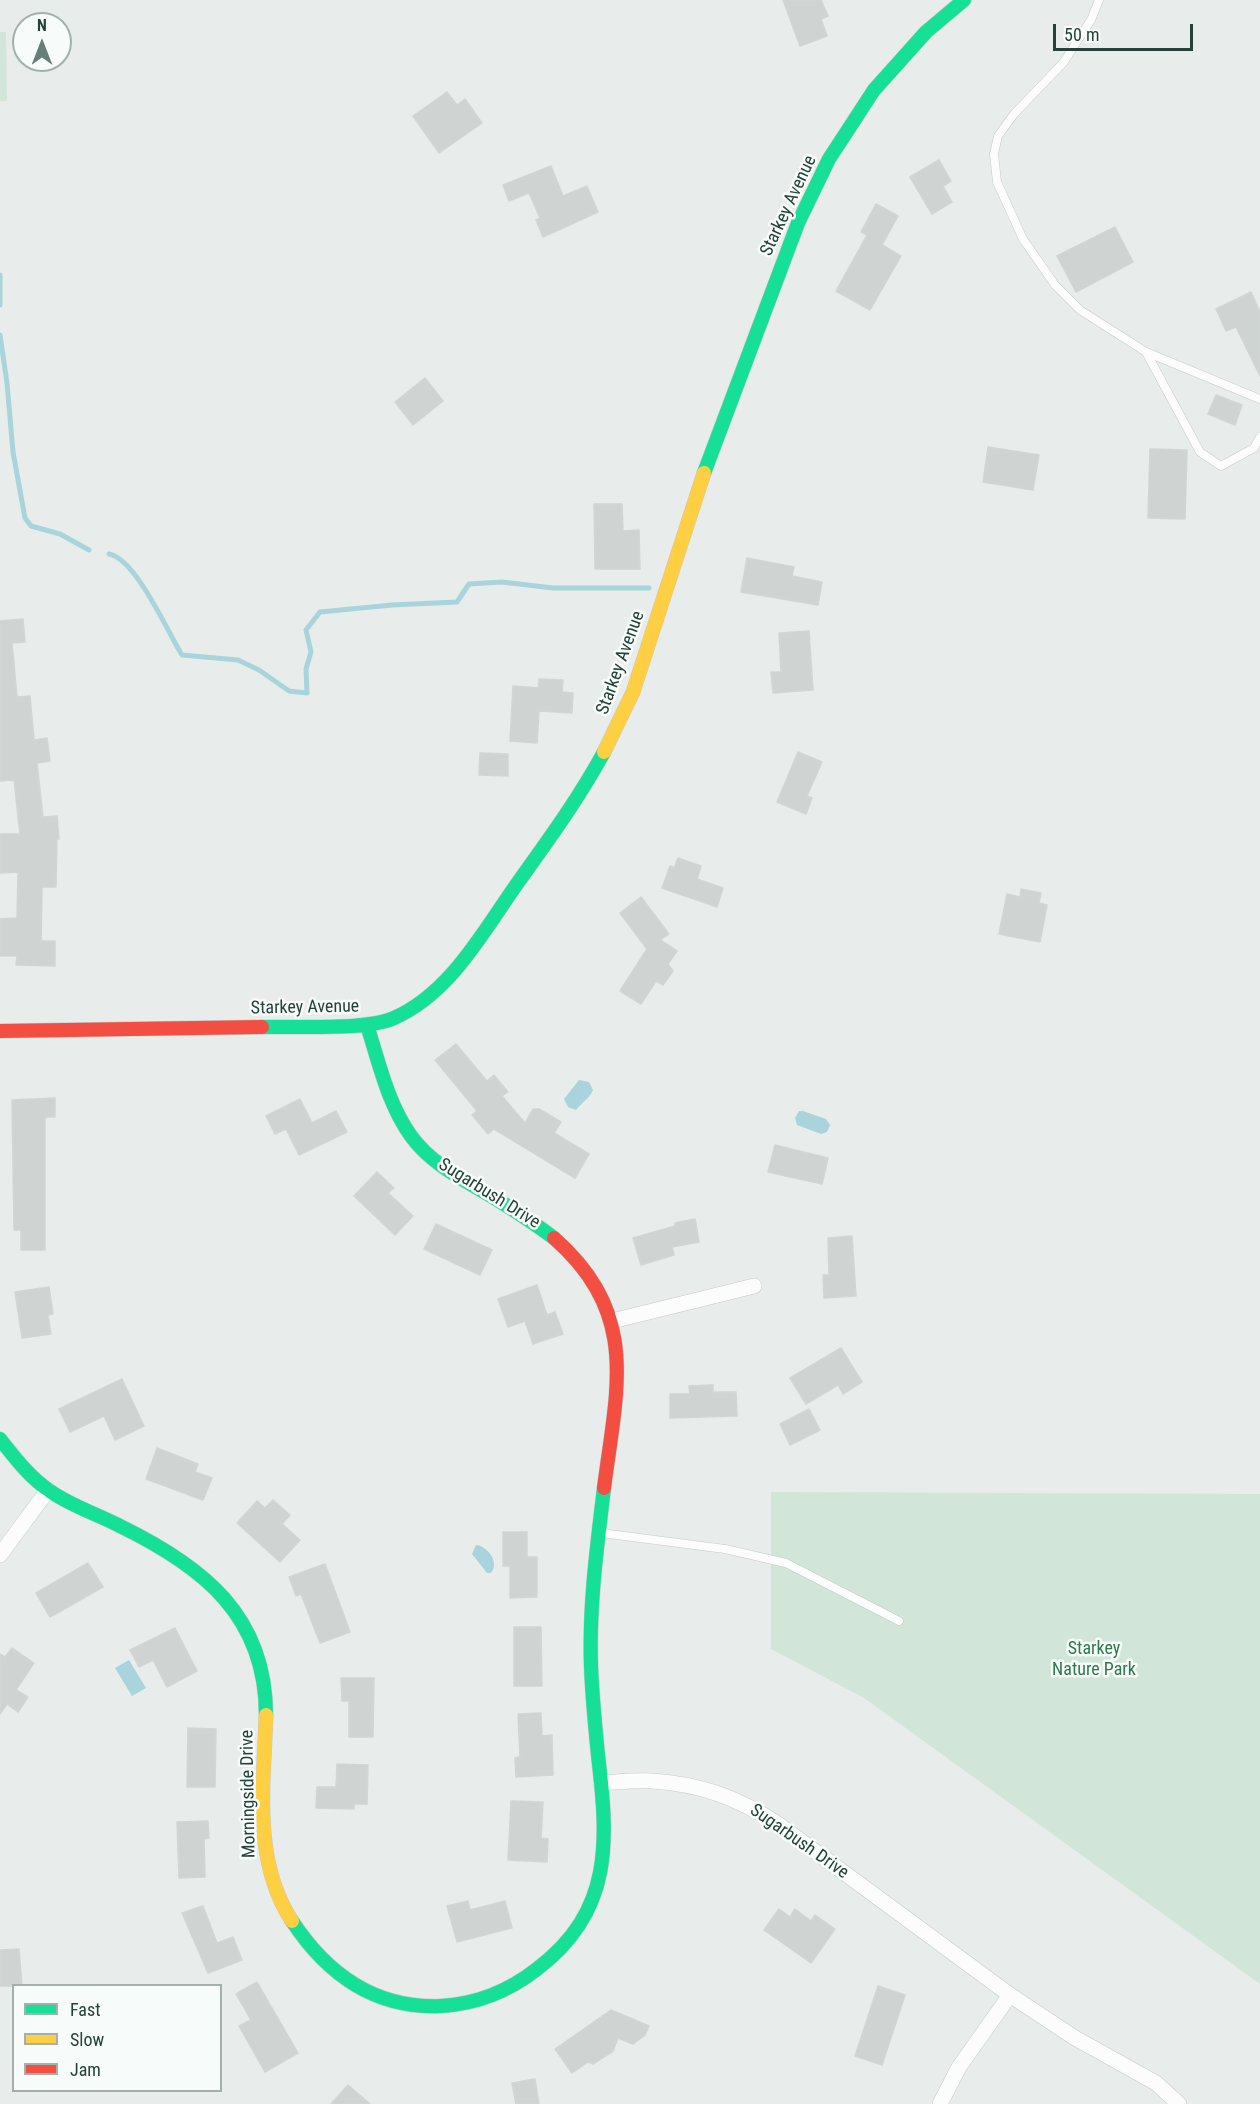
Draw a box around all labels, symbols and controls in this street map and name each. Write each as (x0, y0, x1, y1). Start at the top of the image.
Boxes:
north arrow (12, 12, 72, 72)
scale bar (1056, 12, 1196, 50)
text: N (37, 16, 47, 35)
text: 50 m (1064, 24, 1099, 45)
street label: Starkey Avenue (756, 152, 822, 260)
street label: Starkey Avenue (592, 608, 650, 718)
street label: Starkey Avenue (251, 996, 359, 1020)
street label: Sugarbush Drive (434, 1154, 544, 1234)
park label: Starkey Nature Park (1052, 1638, 1136, 1680)
street label: Morningside Drive (237, 1730, 261, 1858)
street label: Sugarbush Drive (745, 1800, 853, 1884)
legend (12, 1984, 222, 2092)
text: Fast (70, 1999, 101, 2020)
text: Slow (70, 2029, 104, 2050)
text: Jam (70, 2059, 101, 2080)

